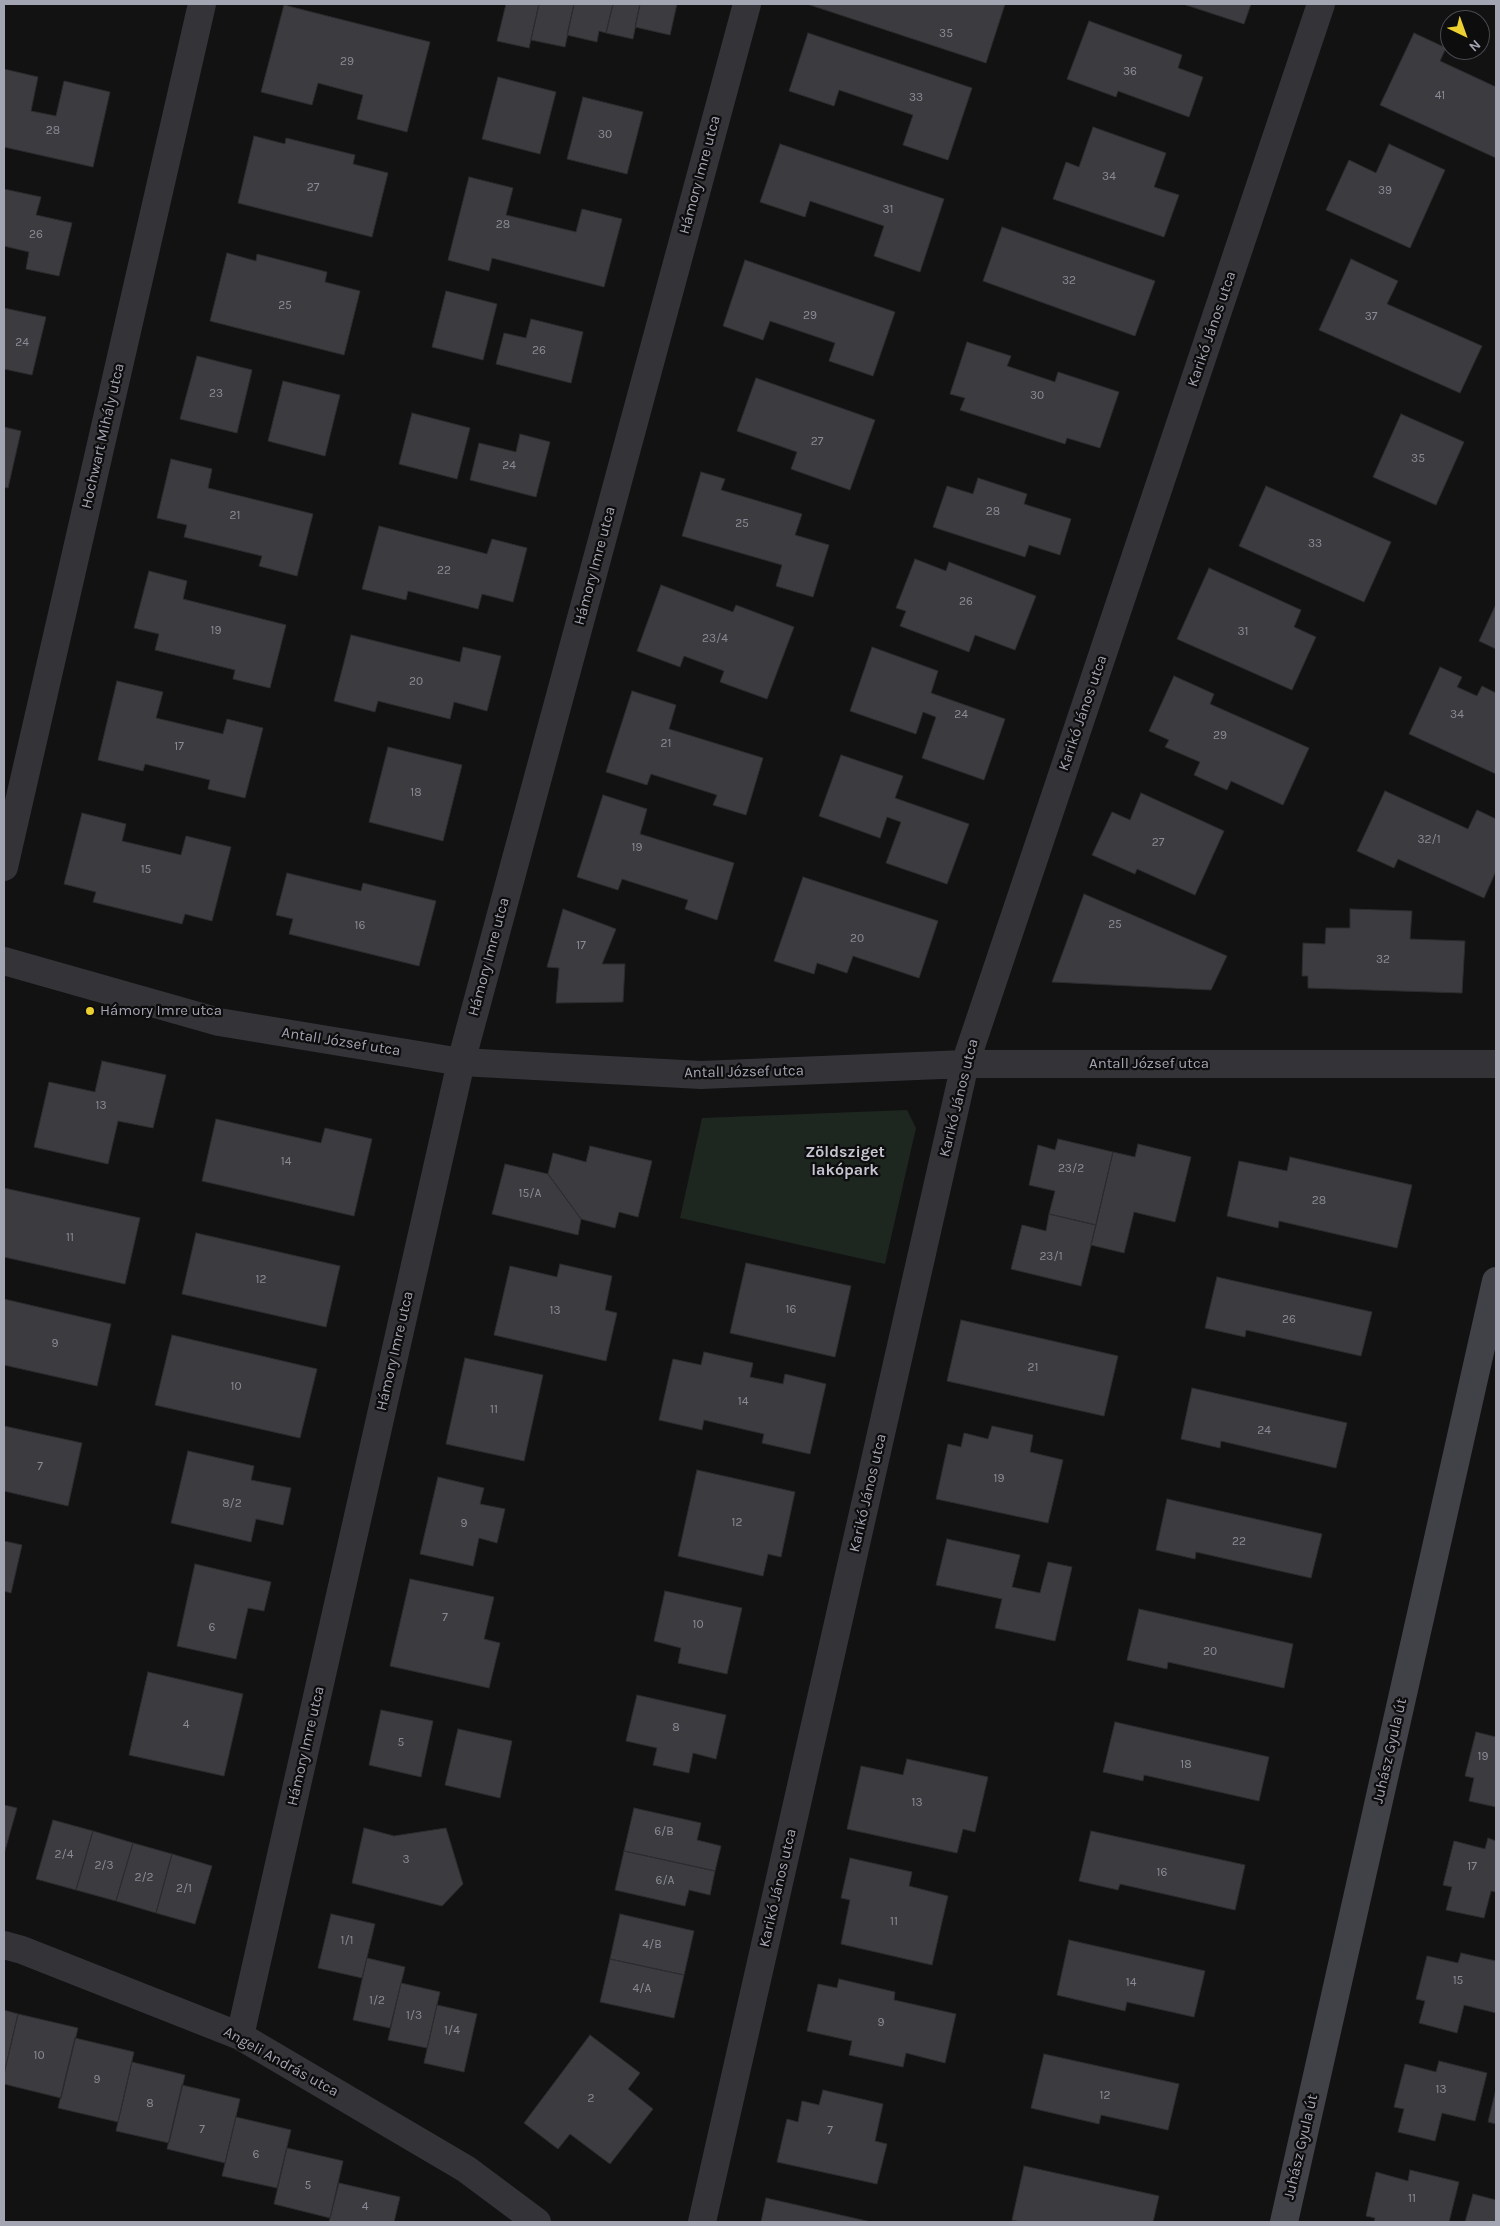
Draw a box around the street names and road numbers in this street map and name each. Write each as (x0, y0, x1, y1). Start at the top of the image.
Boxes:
street label: Hámory Imre utca (676, 114, 724, 236)
street label: Karikó János utca (1184, 269, 1240, 389)
street label: Hochwart Mihály utca (78, 362, 128, 510)
street label: Hámory Imre utca (571, 505, 619, 627)
street label: Karikó János utca (1055, 653, 1111, 773)
street label: Hámory Imre utca (465, 896, 513, 1018)
street label: Antall József utca (280, 1024, 402, 1060)
street label: Karikó János utca (936, 1037, 982, 1159)
street label: Antall József utca (1089, 1055, 1209, 1073)
street label: Antall József utca (684, 1062, 804, 1082)
street label: Hámory Imre utca (372, 1289, 418, 1413)
street label: Karikó János utca (846, 1432, 890, 1554)
street label: Hámory Imre utca (283, 1684, 329, 1808)
street label: Juhász Gyula út (1369, 1697, 1411, 1805)
street label: Karikó János utca (756, 1827, 800, 1949)
street label: Angeli András utca (220, 2023, 342, 2101)
street label: Juhász Gyula út (1280, 2093, 1322, 2201)

